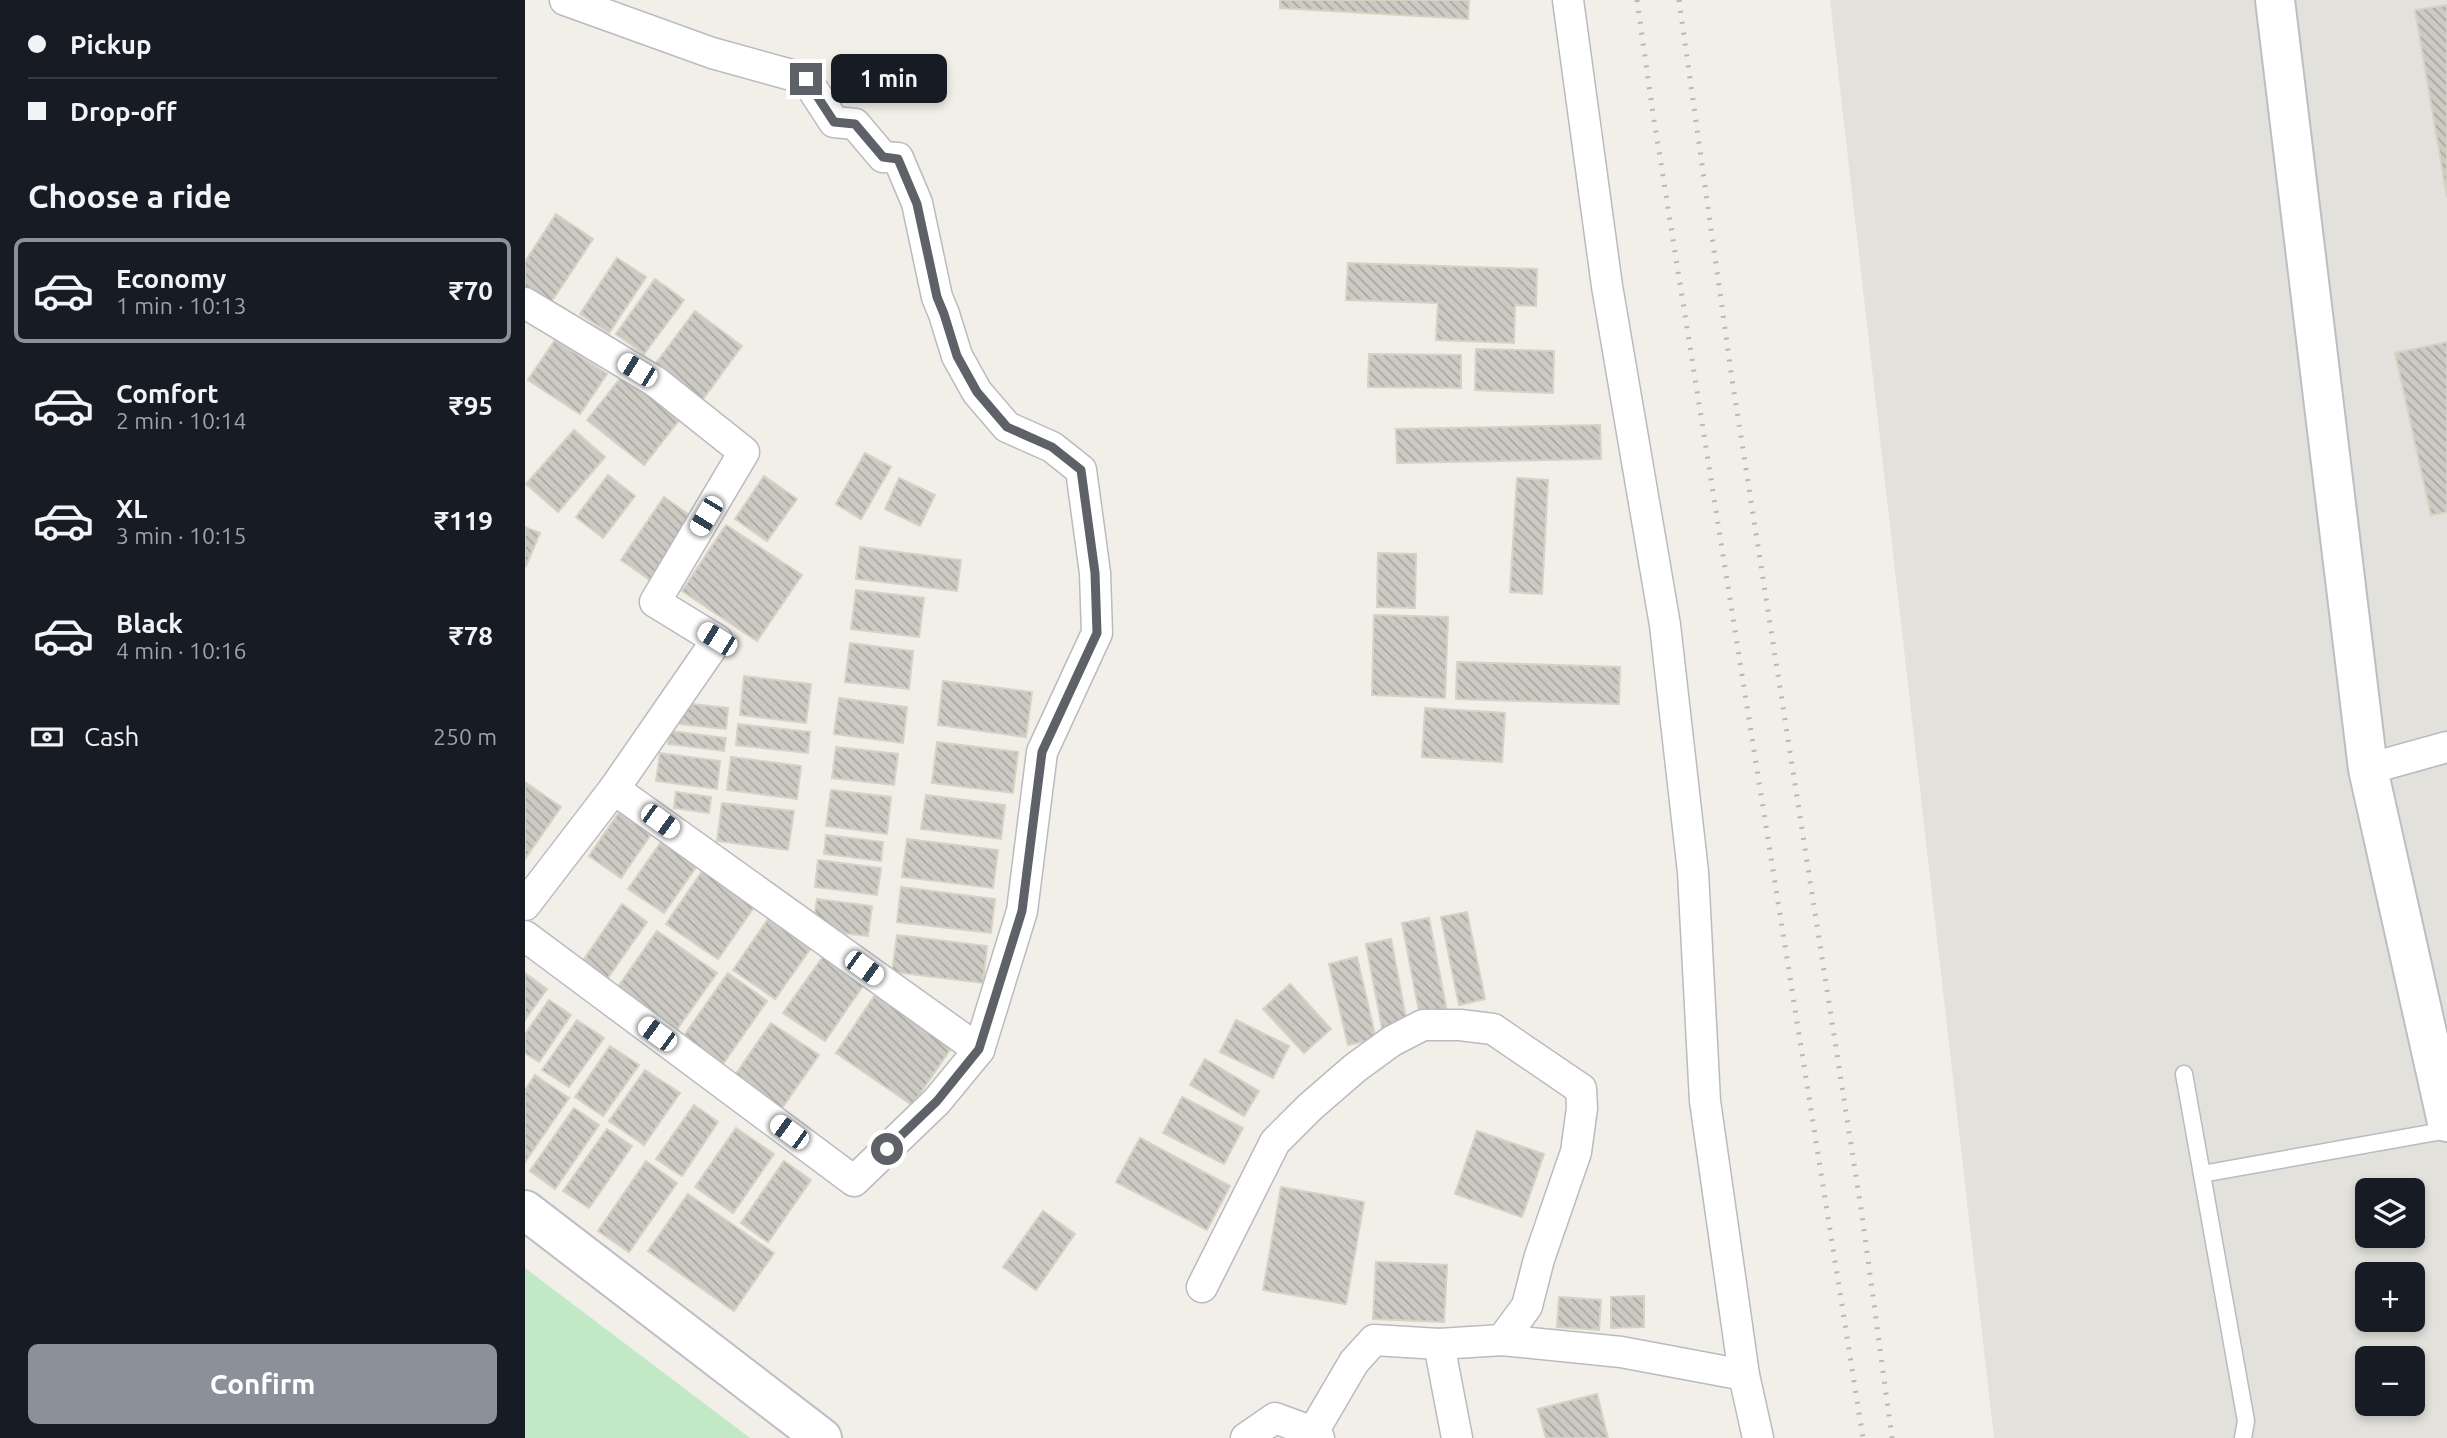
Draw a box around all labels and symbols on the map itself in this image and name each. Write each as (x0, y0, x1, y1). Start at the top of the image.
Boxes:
callout: 1 min (831, 55, 946, 104)
route end (790, 63, 822, 95)
car (614, 350, 661, 390)
car (687, 493, 726, 539)
car (694, 619, 741, 659)
car (637, 800, 684, 842)
car (841, 947, 888, 989)
car (634, 1013, 681, 1055)
car (766, 1111, 813, 1153)
route start (871, 1133, 903, 1165)

